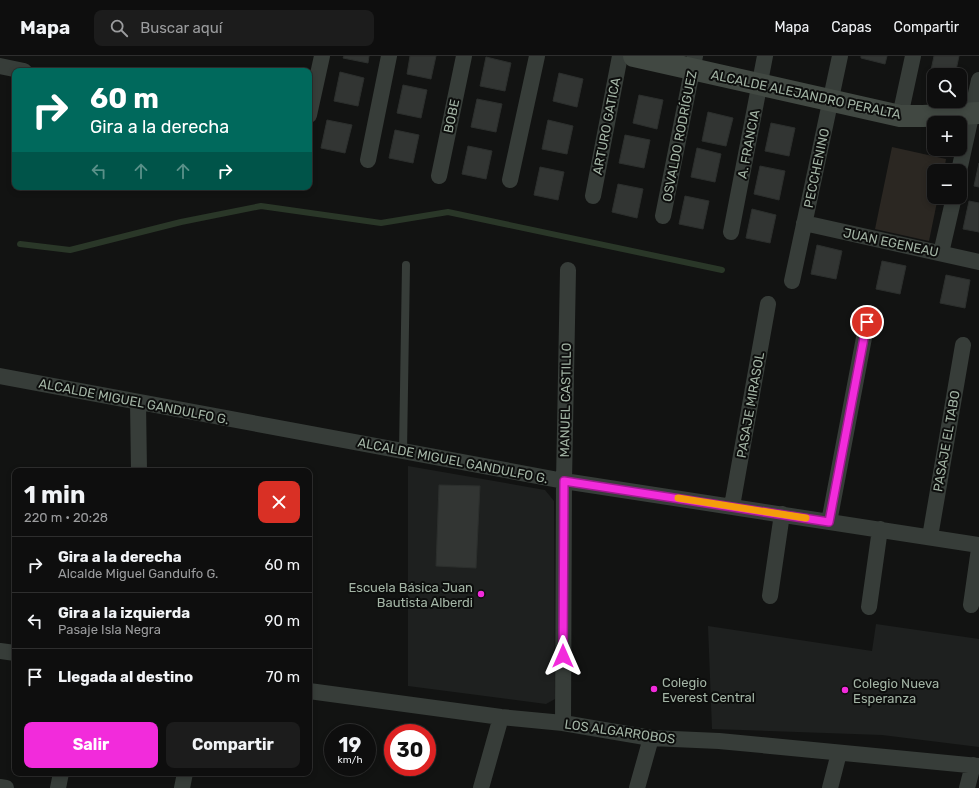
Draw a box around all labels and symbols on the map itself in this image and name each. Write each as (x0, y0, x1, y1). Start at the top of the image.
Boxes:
street label: ALCALDE ALEJANDRO PERALTA (710, 67, 903, 122)
street label: OSVALDO RODRÍGUEZ (659, 69, 700, 203)
street label: ARTURO GATICA (590, 76, 623, 176)
street label: BOBE (441, 98, 462, 134)
street label: A. FRANCIA (734, 108, 763, 180)
street label: PECCHENINO (801, 127, 832, 209)
street label: JUAN EGENEAU (842, 225, 940, 260)
pin (850, 305, 884, 339)
street label: MANUEL CASTILLO (557, 342, 574, 458)
street label: PASAJE MIRASOL (734, 350, 767, 459)
street label: ALCALDE MIGUEL GANDULFO G. (37, 376, 230, 427)
street label: PASAJE EL TABO (930, 389, 963, 493)
street label: ALCALDE MIGUEL GANDULFO G. (356, 435, 549, 486)
place label: Escuela Básica Juan Bautista Alberdi (348, 580, 473, 610)
marker: Escuela Básica Juan Bautista Alberdi (476, 589, 486, 599)
position arrow (542, 635, 584, 677)
place label: Colegio Everest Central (662, 675, 755, 705)
place label: Colegio Nueva Esperanza (853, 676, 939, 706)
marker: Colegio Everest Central (649, 684, 659, 694)
marker: Colegio Nueva Esperanza (840, 685, 850, 695)
street label: LOS ALGARROBOS (564, 716, 676, 747)
speed limit sign: 30 (384, 724, 436, 776)

